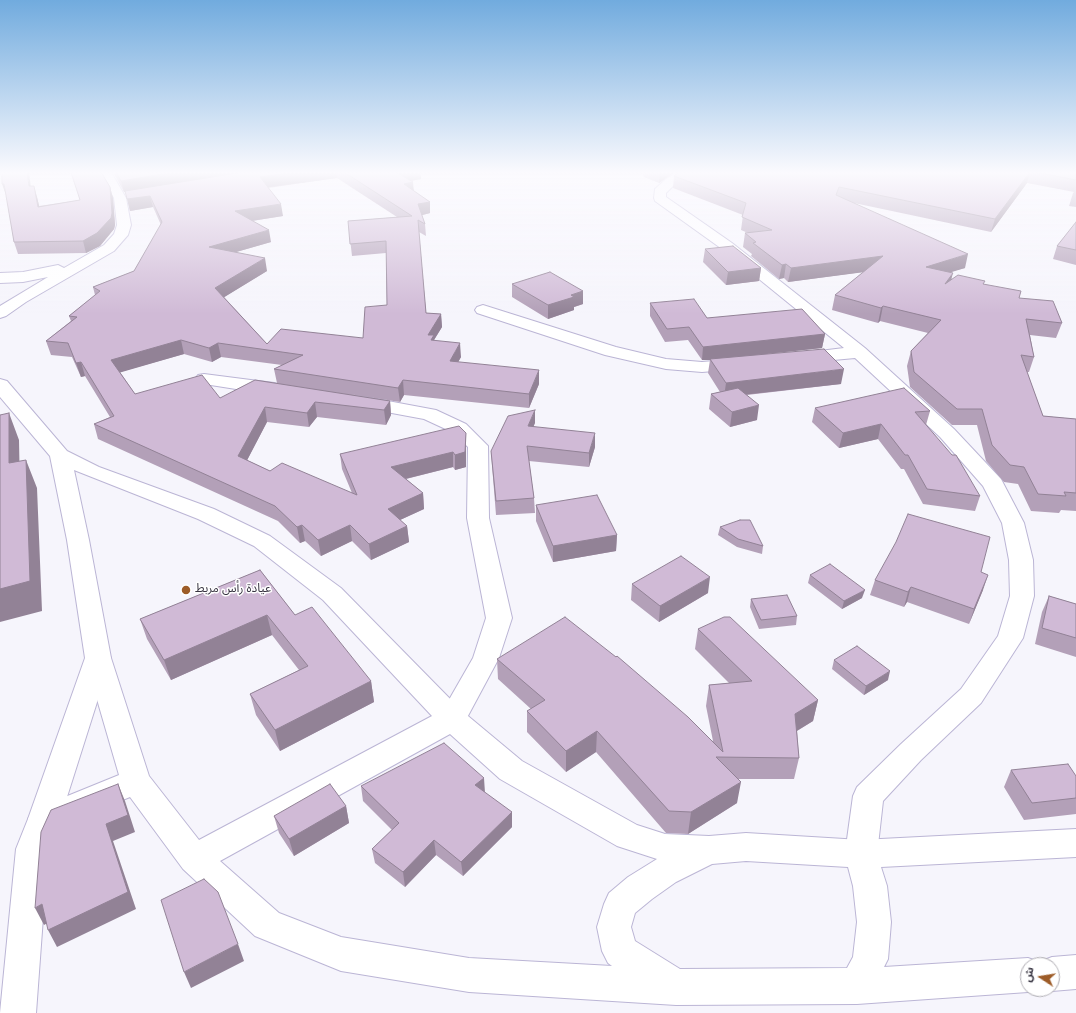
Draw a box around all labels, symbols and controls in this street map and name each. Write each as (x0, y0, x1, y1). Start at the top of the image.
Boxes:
place label: عيادة رأس مربط (195, 583, 271, 597)
marker: عيادة رأس مربط (180, 584, 192, 596)
north arrow (1020, 957, 1060, 997)
text: ش (1016, 965, 1042, 984)

